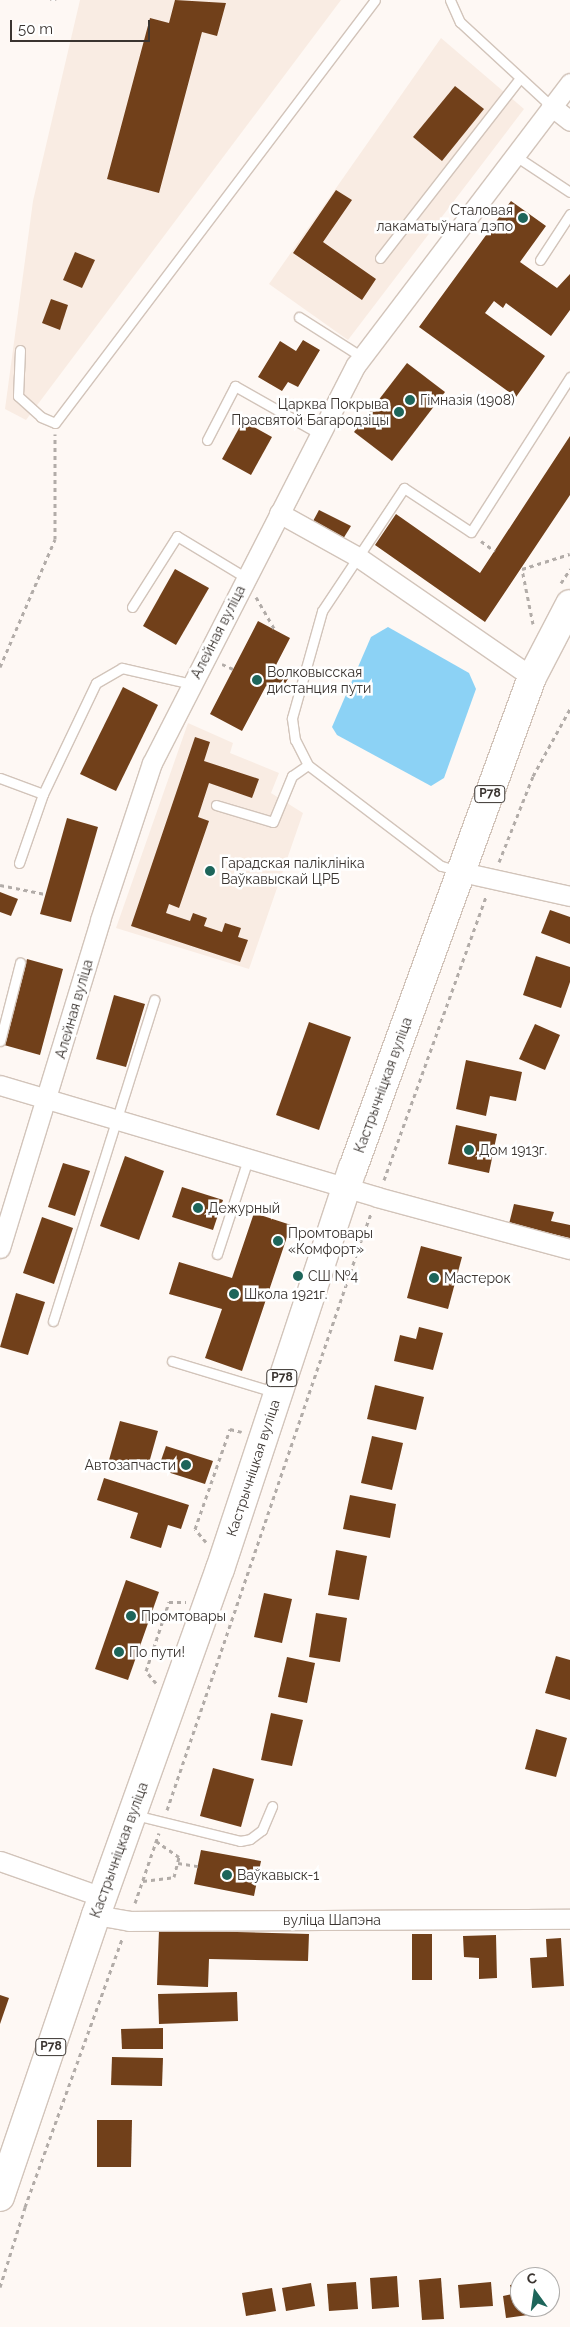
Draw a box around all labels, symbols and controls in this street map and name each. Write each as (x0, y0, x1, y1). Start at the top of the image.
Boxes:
scale bar (12, 10, 152, 42)
text: 50 m (18, 20, 53, 38)
place label: Сталовая лакаматыўнага дэпо (377, 202, 513, 234)
marker: Сталовая лакаматыўнага дэпо (517, 212, 529, 224)
place label: Гімназія (1908) (420, 392, 515, 408)
marker: Гімназія (1908) (404, 394, 416, 406)
place label: Царква Покрыва Прасвятой Багародзіцы (231, 396, 389, 428)
marker: Царква Покрыва Прасвятой Багародзіцы (393, 406, 405, 418)
street label: Алейная вуліца (187, 583, 249, 681)
place label: Волковысская дистанция пути (267, 664, 371, 696)
marker: Волковысская дистанция пути (251, 674, 263, 686)
road number: Р78 (474, 784, 506, 804)
place label: Гарадская паліклініка Ваўкавыскай ЦРБ (221, 855, 365, 888)
marker: Гарадская паліклініка Ваўкавыскай ЦРБ (203, 864, 217, 878)
street label: Алейная вуліца (52, 957, 96, 1061)
street label: Кастрычніцкая вуліца (351, 1015, 415, 1155)
place label: Дом 1913г. (479, 1142, 547, 1158)
marker: Дом 1913г. (463, 1144, 475, 1156)
place label: Дежурный (208, 1200, 280, 1216)
marker: Дежурный (192, 1202, 204, 1214)
place label: Промтовары «Комфорт» (288, 1225, 373, 1258)
marker: Промтовары «Комфорт» (272, 1235, 284, 1247)
place label: СШ №4 (308, 1268, 358, 1284)
marker: СШ №4 (292, 1270, 304, 1282)
place label: Мастерок (444, 1270, 511, 1286)
marker: Мастерок (428, 1272, 440, 1284)
place label: Школа 1921г. (244, 1286, 327, 1302)
marker: Школа 1921г. (228, 1288, 240, 1300)
road number: Р78 (266, 1369, 298, 1388)
street label: Кастрычніцкая вуліца (223, 1397, 283, 1539)
place label: Автозапчасти (84, 1457, 176, 1473)
marker: Автозапчасти (180, 1459, 192, 1471)
place label: Промтовары (141, 1608, 226, 1624)
marker: Промтовары (125, 1610, 137, 1622)
place label: По пути! (129, 1644, 185, 1660)
marker: По пути! (113, 1646, 125, 1658)
street label: Кастрычніцкая вуліца (87, 1780, 151, 1920)
place label: Ваўкавыск-1 (237, 1867, 319, 1883)
marker: Ваўкавыск-1 (221, 1869, 233, 1881)
street label: вуліца Шапэна (283, 1912, 381, 1928)
road number: Р78 (35, 2038, 67, 2056)
north arrow (510, 2267, 560, 2317)
text: С (525, 2269, 538, 2287)

